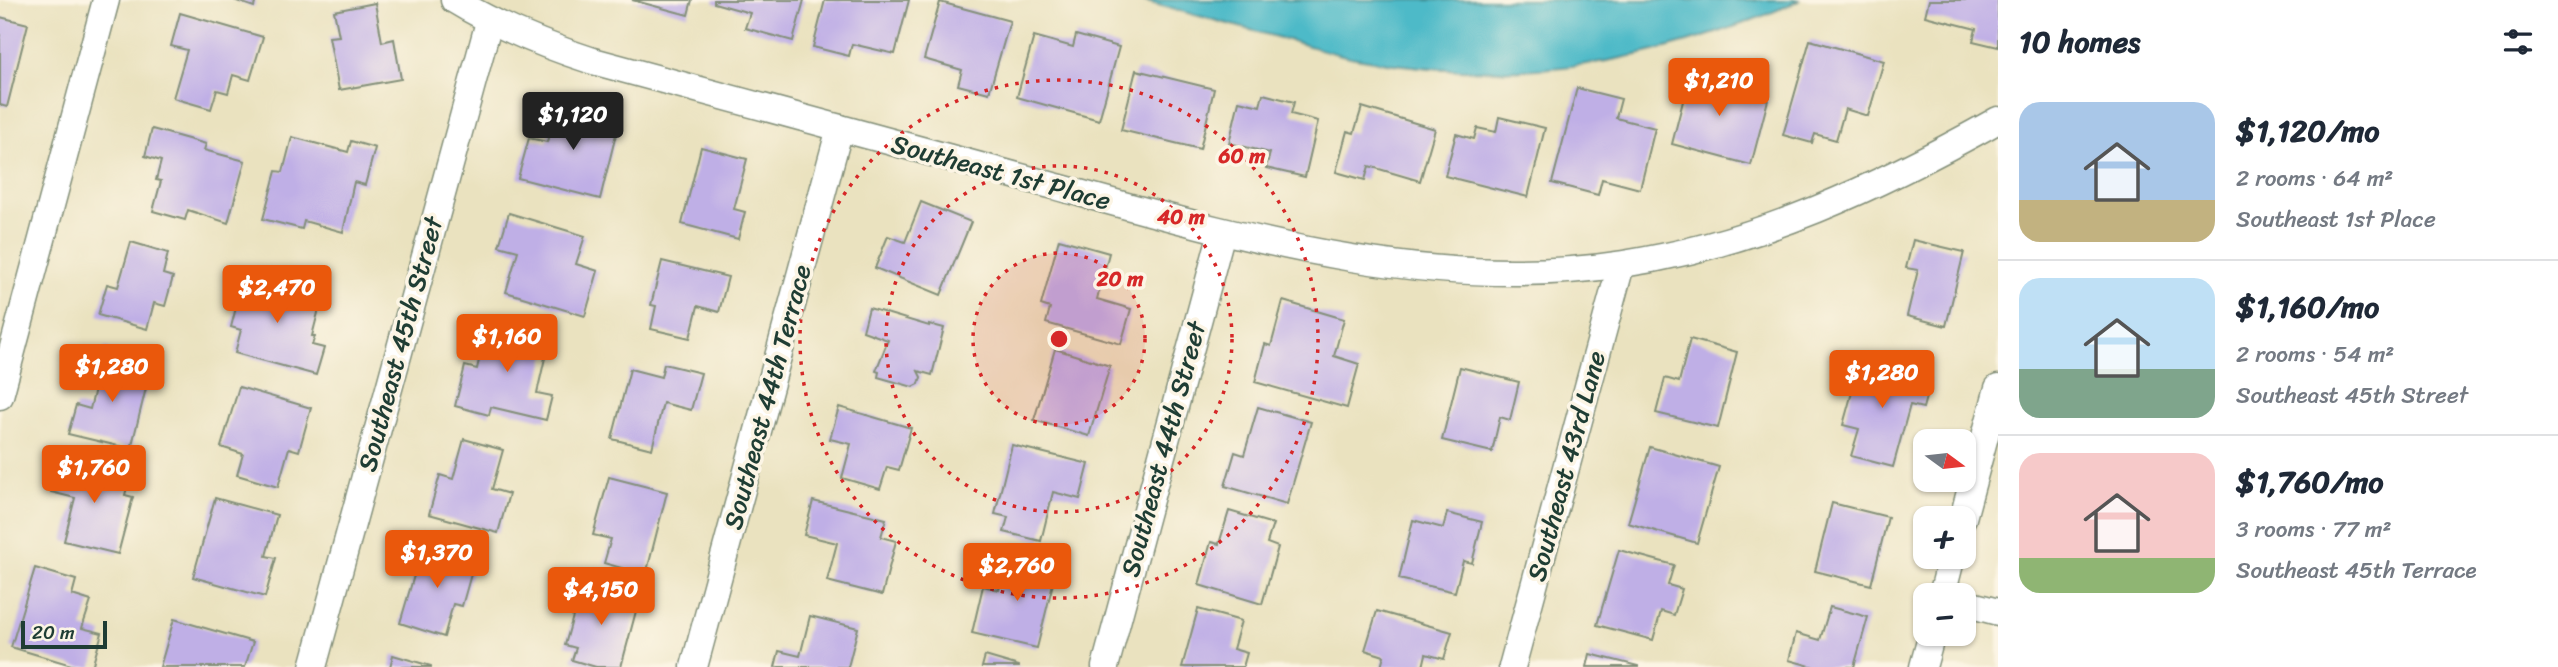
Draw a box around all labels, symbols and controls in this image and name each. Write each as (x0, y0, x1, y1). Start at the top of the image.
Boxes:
text: 10 homes (2019, 15, 2140, 69)
icon: filters (2499, 23, 2537, 61)
pin: $1,210 (1662, 58, 1776, 118)
text: $1,210 (1684, 60, 1754, 101)
pin: $1,120 (516, 92, 630, 152)
text: $1,120 (538, 94, 608, 135)
text: $1,120/mo (2236, 104, 2379, 158)
street label: Southeast 1st Place (886, 121, 1116, 223)
icon: home (2075, 130, 2159, 214)
text: 60 m (1218, 137, 1266, 175)
text: 2 rooms · 64 m² (2236, 158, 2393, 199)
text: 40 m (1156, 198, 1206, 236)
text: Southeast 1st Place (2236, 199, 2436, 240)
street label: Southeast 45th Street (344, 210, 457, 477)
street label: Southeast 44th Terrace (710, 259, 825, 535)
text: 20 m (1096, 260, 1144, 298)
pin: $2,470 (220, 266, 334, 325)
text: $2,470 (239, 267, 315, 308)
text: $1,160/mo (2236, 280, 2379, 334)
icon: home (2075, 306, 2159, 390)
pin: $1,160 (450, 314, 564, 374)
street label: Southeast 44th Street (1107, 315, 1220, 582)
text: $1,160 (473, 316, 542, 357)
centre of rings (1047, 327, 1071, 351)
text: 2 rooms · 54 m² (2236, 334, 2394, 375)
pin: $1,280 (55, 344, 169, 404)
text: $1,280 (75, 346, 149, 387)
street label: Southeast 43rd Lane (1513, 346, 1619, 586)
pin: $1,280 (1825, 350, 1939, 410)
text: $1,280 (1845, 352, 1919, 393)
text: Southeast 45th Street (2236, 375, 2468, 416)
north arrow (1913, 429, 1976, 492)
map controls (1913, 429, 1976, 646)
pin: $1,760 (37, 446, 151, 505)
text: $1,760 (58, 447, 130, 488)
text: $1,760/mo (2236, 455, 2383, 509)
icon: home (2075, 481, 2159, 565)
button: + (1913, 506, 1976, 569)
text: 3 rooms · 77 m² (2236, 509, 2392, 550)
pin: $1,370 (380, 530, 494, 590)
text: $1,370 (401, 532, 473, 573)
pin: $2,760 (960, 544, 1074, 603)
text: $2,760 (979, 545, 1055, 586)
text: Southeast 45th Terrace (2236, 550, 2477, 591)
pin: $4,150 (544, 568, 658, 627)
text: $4,150 (564, 569, 638, 610)
button: − (1913, 583, 1976, 646)
text: 20 m (32, 616, 75, 649)
scale bar (21, 618, 107, 650)

